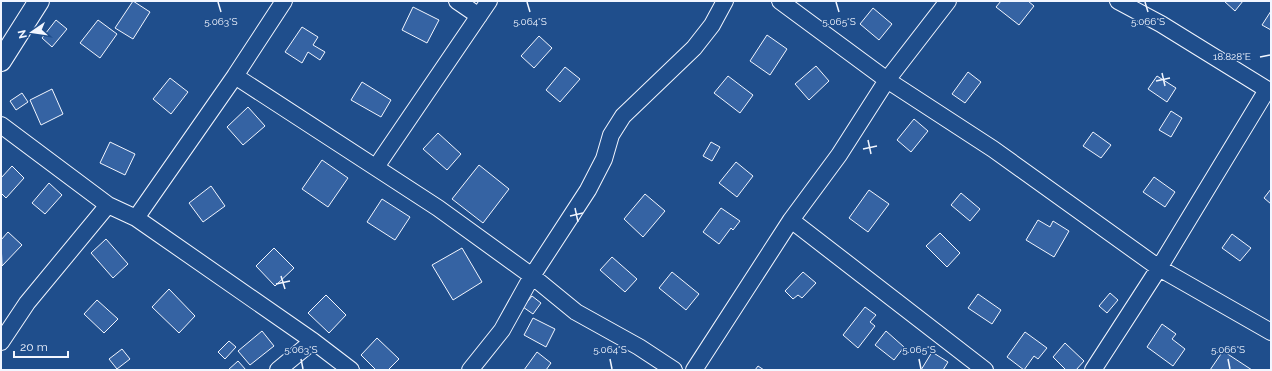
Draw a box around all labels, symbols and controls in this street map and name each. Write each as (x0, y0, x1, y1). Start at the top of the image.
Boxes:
north arrow (12, 12, 52, 52)
text: 5.063°S (204, 16, 238, 27)
text: 5.064°S (513, 16, 547, 27)
text: 5.065°S (822, 16, 856, 27)
text: 5.066°S (1131, 16, 1165, 27)
text: N (15, 29, 30, 40)
text: 18.828°E (1213, 51, 1251, 62)
scale bar (14, 333, 68, 359)
text: 20 m (20, 340, 48, 354)
text: 5.063°S (284, 344, 318, 355)
text: 5.064°S (593, 344, 627, 355)
text: 5.065°S (902, 344, 936, 355)
text: 5.066°S (1211, 344, 1245, 355)

